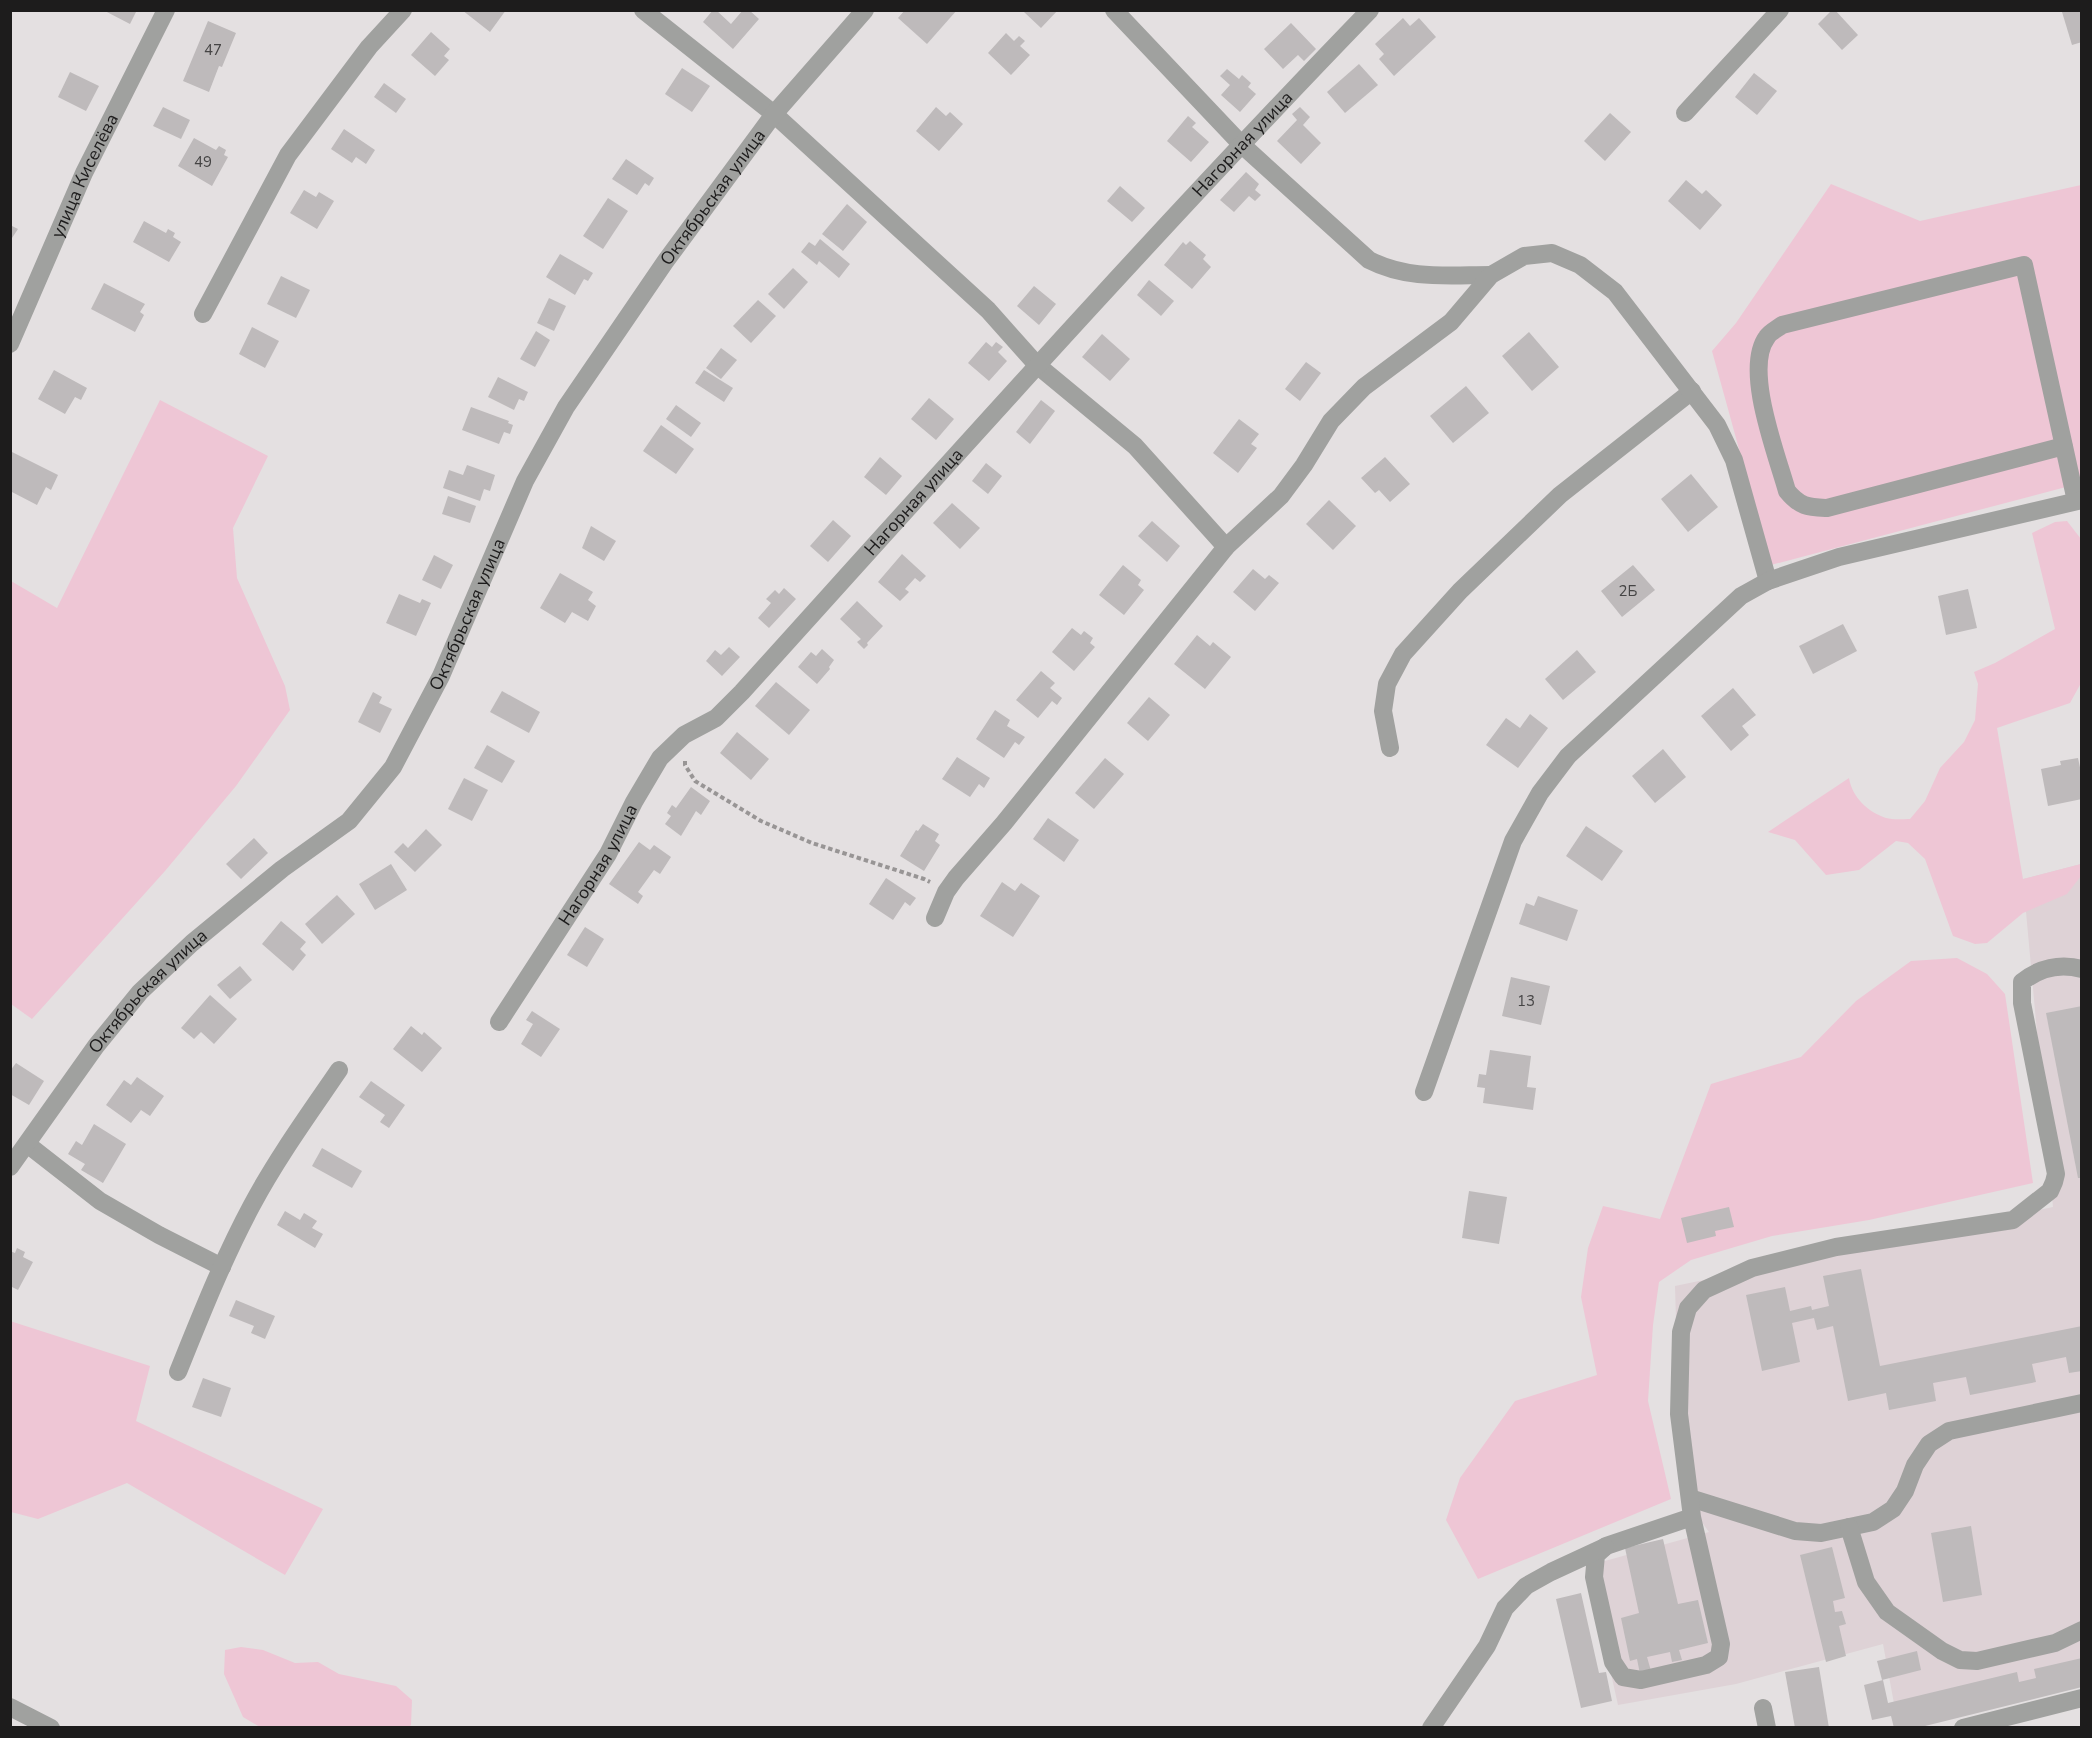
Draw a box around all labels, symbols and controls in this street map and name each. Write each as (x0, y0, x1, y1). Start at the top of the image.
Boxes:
house number: 47 (204, 40, 222, 60)
street label: Нагорная улица (1187, 86, 1298, 202)
street label: улица Киселёва (45, 109, 124, 242)
street label: Октябрьская улица (654, 124, 771, 270)
house number: 49 (194, 152, 212, 172)
street label: Нагорная улица (859, 443, 969, 561)
street label: Октябрьская улица (423, 535, 511, 695)
house number: 2Б (1619, 581, 1638, 601)
street label: Нагорная улица (553, 800, 643, 930)
street label: Октябрьская улица (83, 923, 212, 1059)
house number: 13 (1517, 991, 1535, 1011)

